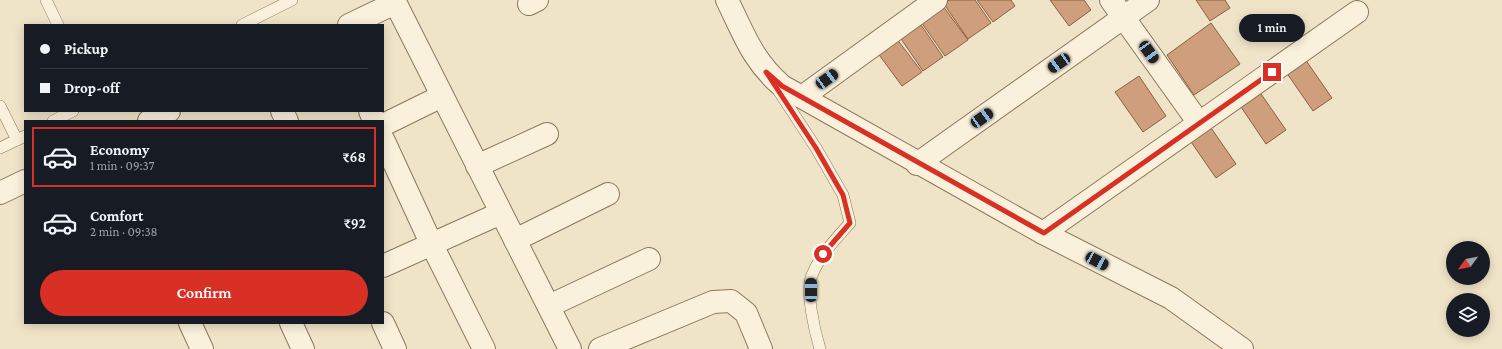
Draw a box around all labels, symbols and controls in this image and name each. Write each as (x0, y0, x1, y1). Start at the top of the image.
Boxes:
callout: 1 min (1239, 14, 1305, 42)
text: 1 min (1258, 20, 1286, 35)
car (1137, 39, 1161, 65)
text: Pickup (64, 41, 108, 57)
car (1046, 51, 1072, 75)
route end (1263, 63, 1281, 81)
car (814, 67, 840, 91)
text: Drop-off (64, 80, 120, 96)
car (969, 106, 995, 130)
icon: car (42, 139, 78, 175)
text: Economy (90, 142, 149, 158)
text: ₹68 (342, 149, 366, 165)
text: 1 min · 09:37 (90, 158, 155, 173)
icon: car (42, 205, 78, 241)
text: Comfort (90, 208, 144, 224)
text: ₹92 (344, 215, 366, 231)
text: 2 min · 09:38 (90, 224, 158, 239)
north arrow (1446, 241, 1490, 285)
map controls (1446, 241, 1490, 337)
route start (814, 245, 832, 263)
car (1084, 250, 1110, 272)
button: Confirm (40, 270, 368, 316)
car (805, 278, 817, 302)
button: layers (1446, 293, 1490, 337)

